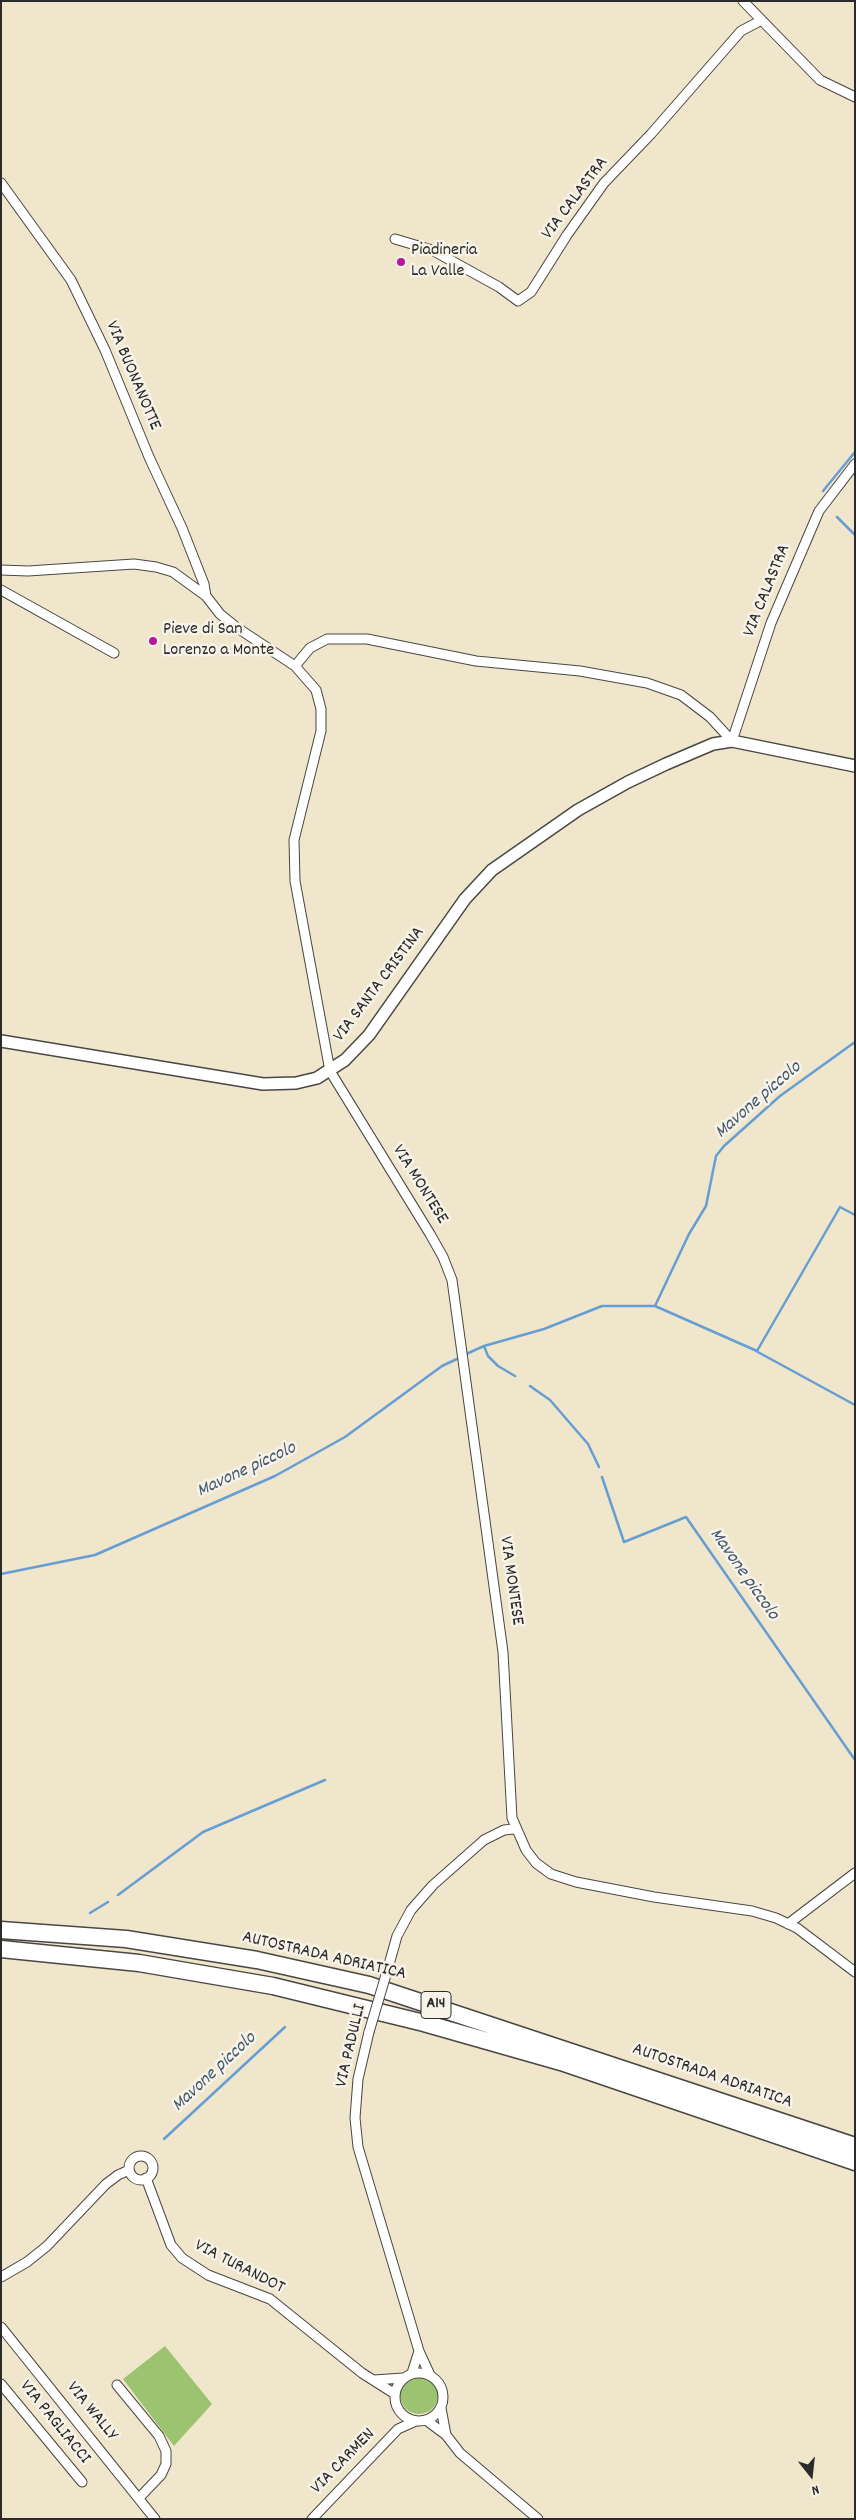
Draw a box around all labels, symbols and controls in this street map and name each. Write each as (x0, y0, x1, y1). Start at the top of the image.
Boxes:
street label: VIA CALASTRA (538, 153, 614, 245)
place label: Piadineria La Valle (411, 241, 477, 284)
marker: Piadineria La Valle (395, 256, 407, 268)
street label: VIA BUONANOTTE (99, 318, 165, 434)
street label: VIA CALASTRA (740, 542, 796, 640)
place label: Pieve di San Lorenzo a Monte (163, 620, 274, 662)
marker: Pieve di San Lorenzo a Monte (147, 635, 159, 647)
street label: VIA SANTA CRISTINA (330, 923, 430, 1047)
water label: Mavone piccolo (711, 1057, 807, 1145)
street label: VIA MONTESE (386, 1141, 452, 1229)
water label: Mavone piccolo (194, 1438, 300, 1504)
water label: Mavone piccolo (703, 1525, 783, 1625)
street label: VIA MONTESE (493, 1535, 527, 1627)
street label: AUTOSTRADA ADRIATICA (240, 1928, 408, 1986)
road number: A14 (421, 1992, 451, 2018)
street label: VIA PADULLI (332, 2002, 372, 2090)
water label: Mavone piccolo (168, 2028, 262, 2118)
street label: AUTOSTRADA ADRIATICA (629, 2039, 795, 2115)
street label: VIA TURANDOT (190, 2236, 288, 2300)
street label: VIA PAGLIACCI (14, 2377, 94, 2469)
street label: VIA WALLY (61, 2378, 121, 2446)
street label: VIA CARMEN (307, 2425, 381, 2499)
north arrow (786, 2450, 836, 2500)
text: N (809, 2479, 821, 2500)

